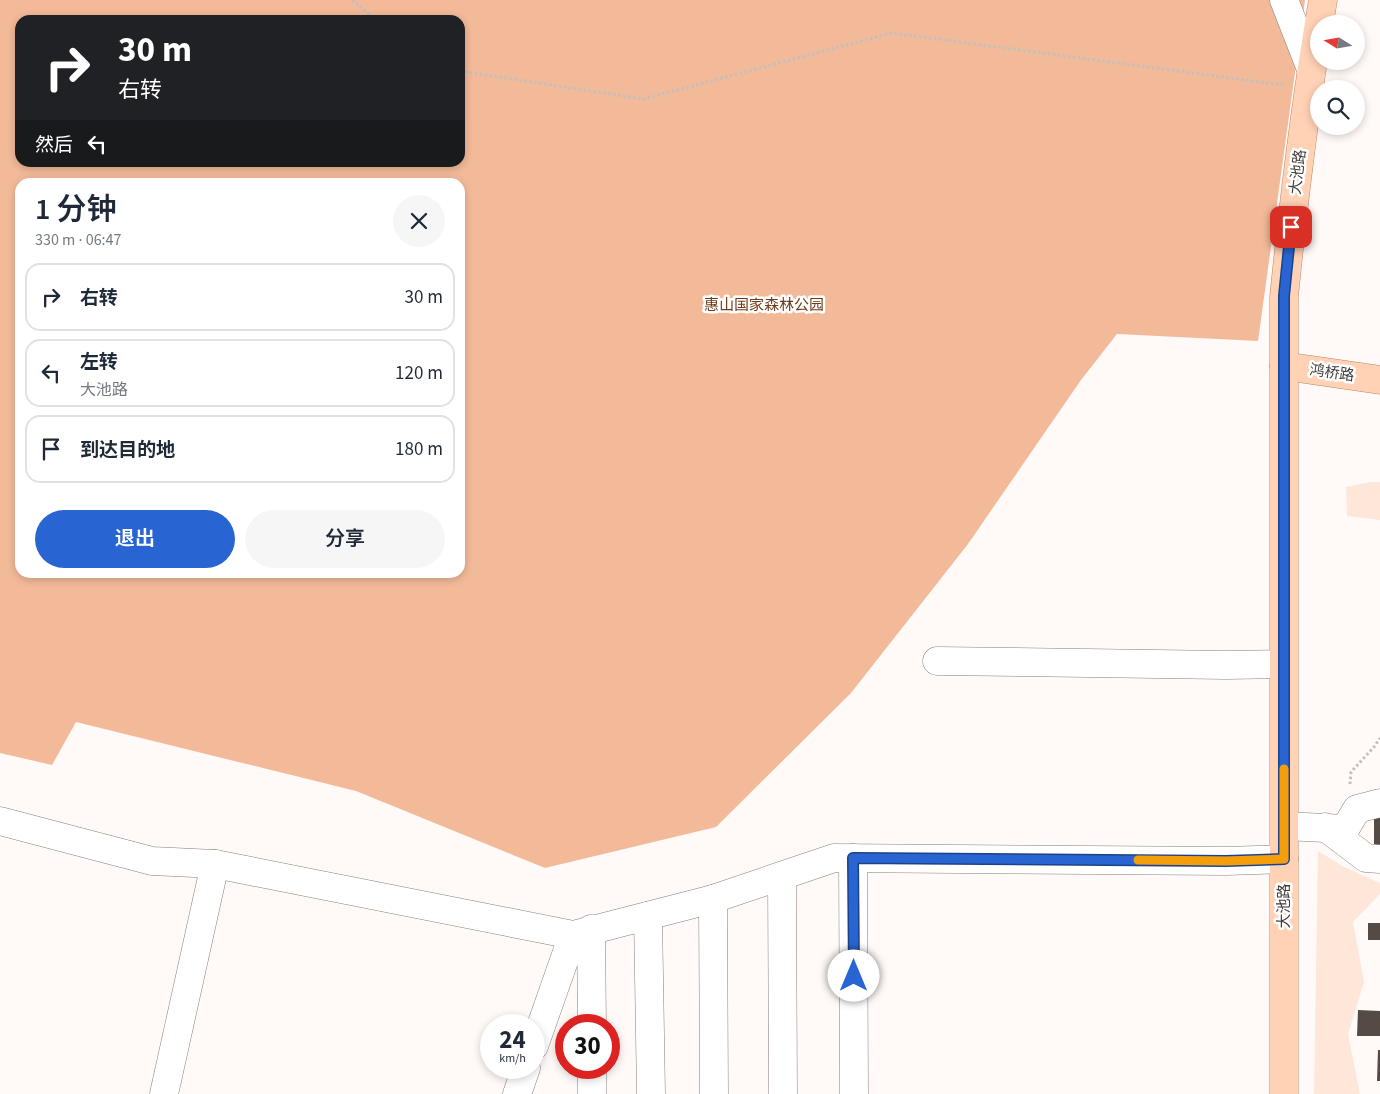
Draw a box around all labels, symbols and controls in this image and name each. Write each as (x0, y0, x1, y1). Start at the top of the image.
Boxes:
north arrow (1310, 15, 1365, 70)
map controls (1310, 15, 1365, 135)
text: 30 m (118, 25, 192, 75)
icon: right (35, 35, 100, 100)
text: 右转 (118, 74, 162, 106)
button: search (1310, 80, 1365, 135)
icon: left (83, 130, 111, 158)
text: 然后 (35, 132, 73, 159)
street label: 大池路 (1285, 148, 1311, 196)
text: 1 分钟 (35, 188, 116, 231)
button: close (393, 195, 445, 247)
pin (1270, 206, 1312, 248)
icon: arrive (1277, 213, 1305, 241)
text: 330 m · 06:47 (35, 229, 122, 251)
icon: right (37, 283, 65, 311)
text: 30 m (405, 284, 443, 311)
text: 右转 (80, 285, 118, 312)
park label: 惠山国家森林公园 (704, 295, 824, 316)
text: 左转 (80, 349, 118, 376)
icon: left (37, 359, 65, 387)
street label: 鸿桥路 (1308, 359, 1356, 387)
text: 120 m (395, 360, 443, 387)
text: 大池路 (80, 379, 128, 401)
icon: arrive (37, 435, 65, 463)
text: 180 m (395, 436, 443, 463)
text: 到达目的地 (80, 437, 175, 464)
button: 退出 (35, 510, 235, 568)
button: 分享 (245, 510, 445, 568)
street label: 大池路 (1274, 883, 1295, 929)
position arrow (827, 949, 879, 1001)
speed limit sign: 30 (555, 1014, 620, 1079)
text: 24 (499, 1022, 526, 1058)
text: km/h (499, 1050, 526, 1067)

